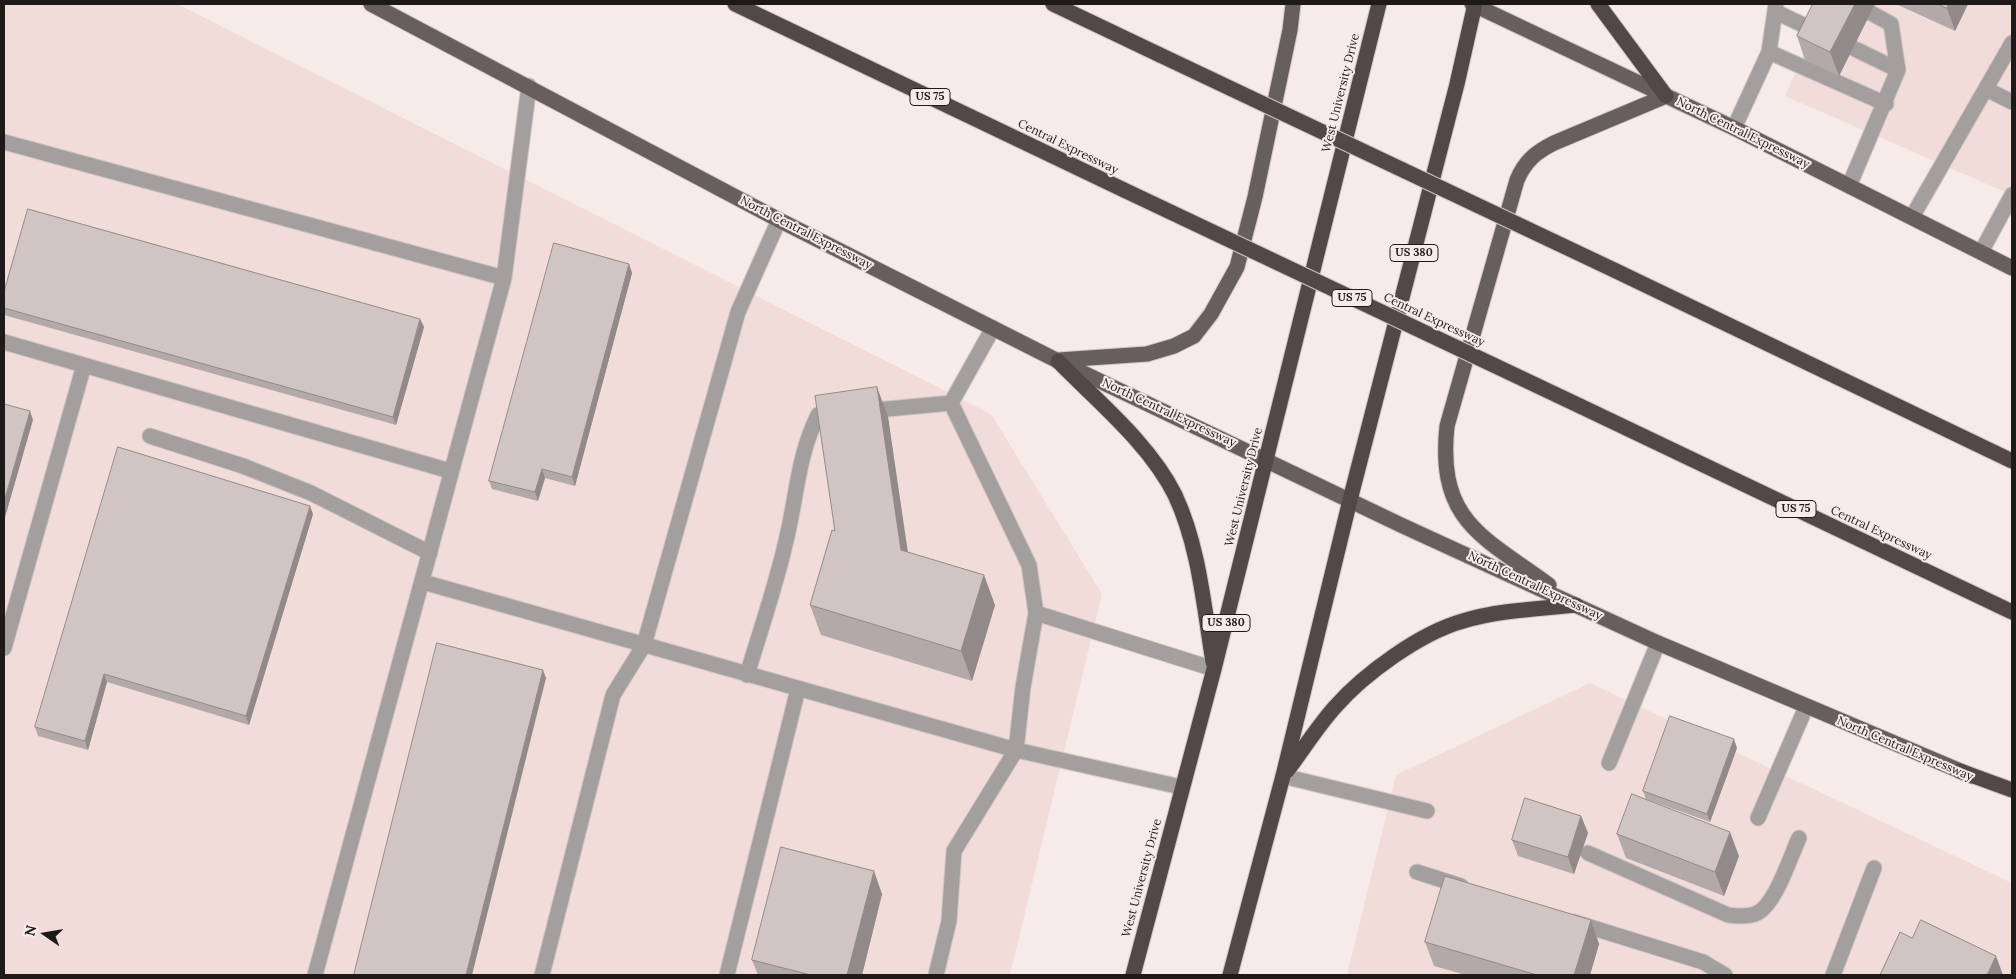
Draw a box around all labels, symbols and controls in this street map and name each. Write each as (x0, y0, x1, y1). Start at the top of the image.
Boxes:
street label: West University Drive (1319, 32, 1363, 154)
road number: US 75 (910, 88, 950, 105)
street label: North Central Expressway (1674, 94, 1812, 172)
street label: Central Expressway (1015, 116, 1121, 178)
street label: North Central Expressway (738, 193, 874, 273)
road number: US 380 (1390, 244, 1438, 262)
road number: US 75 (1332, 290, 1372, 306)
street label: Central Expressway (1381, 290, 1487, 350)
street label: North Central Expressway (1100, 376, 1238, 450)
street label: West University Drive (1222, 426, 1266, 548)
road number: US 75 (1776, 500, 1816, 518)
street label: Central Expressway (1828, 503, 1934, 563)
street label: North Central Expressway (1466, 549, 1604, 623)
road number: US 380 (1202, 614, 1250, 632)
street label: North Central Expressway (1835, 714, 1975, 784)
street label: West University Drive (1119, 817, 1165, 939)
north arrow (20, 909, 70, 959)
text: N (20, 923, 40, 938)

